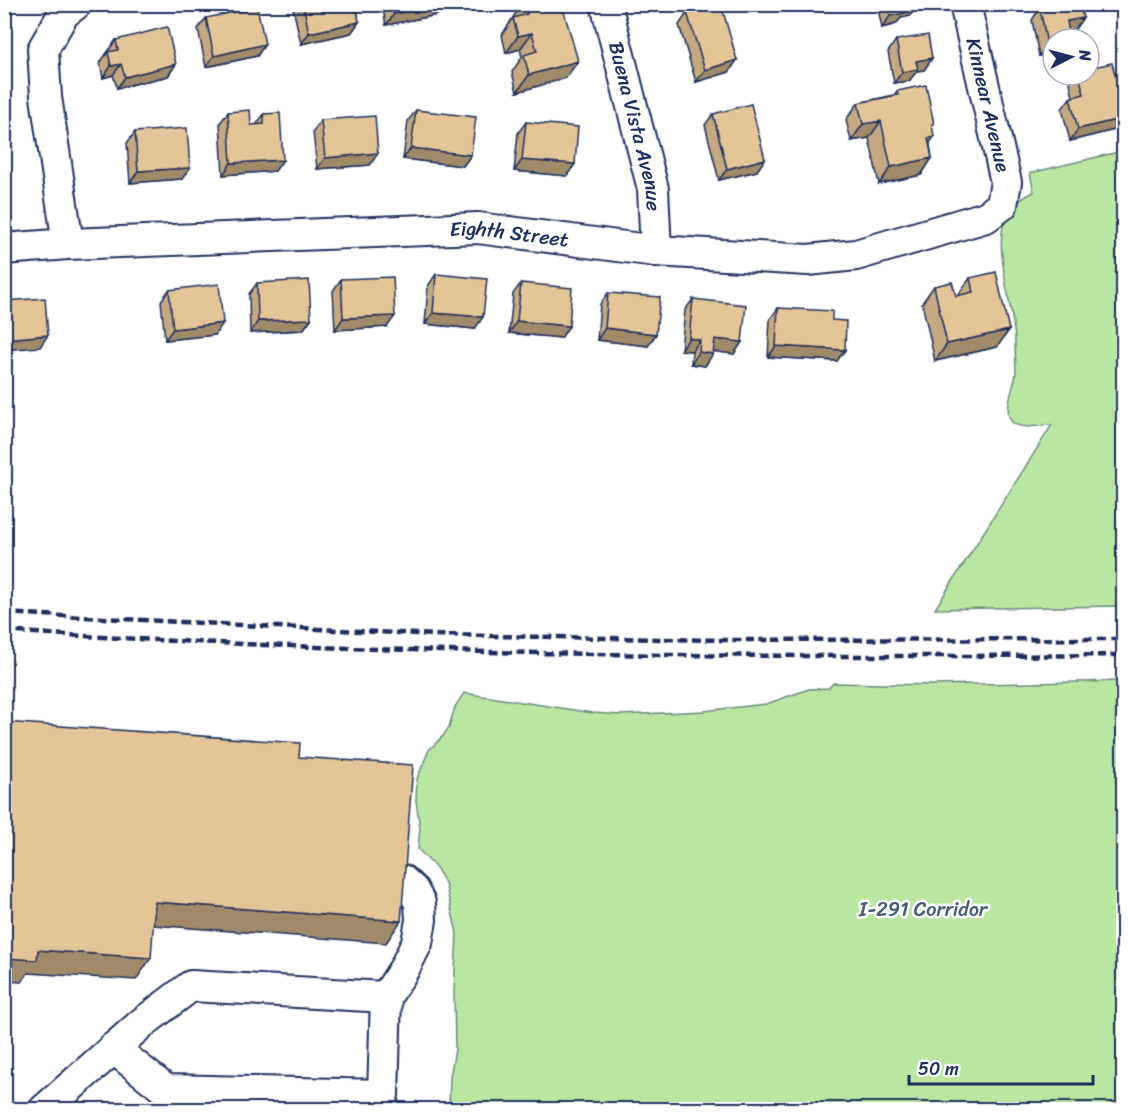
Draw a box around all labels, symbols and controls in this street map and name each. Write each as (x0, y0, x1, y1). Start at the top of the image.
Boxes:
north arrow (1041, 27, 1101, 87)
street label: Kinnear Avenue (956, 34, 1021, 176)
street label: Buena Vista Avenue (599, 38, 672, 212)
text: N (1070, 47, 1101, 63)
street label: Eighth Street (449, 210, 571, 257)
park label: I-291 Corridor (858, 892, 989, 927)
scale bar (909, 1048, 1094, 1086)
text: 50 m (918, 1053, 959, 1085)

